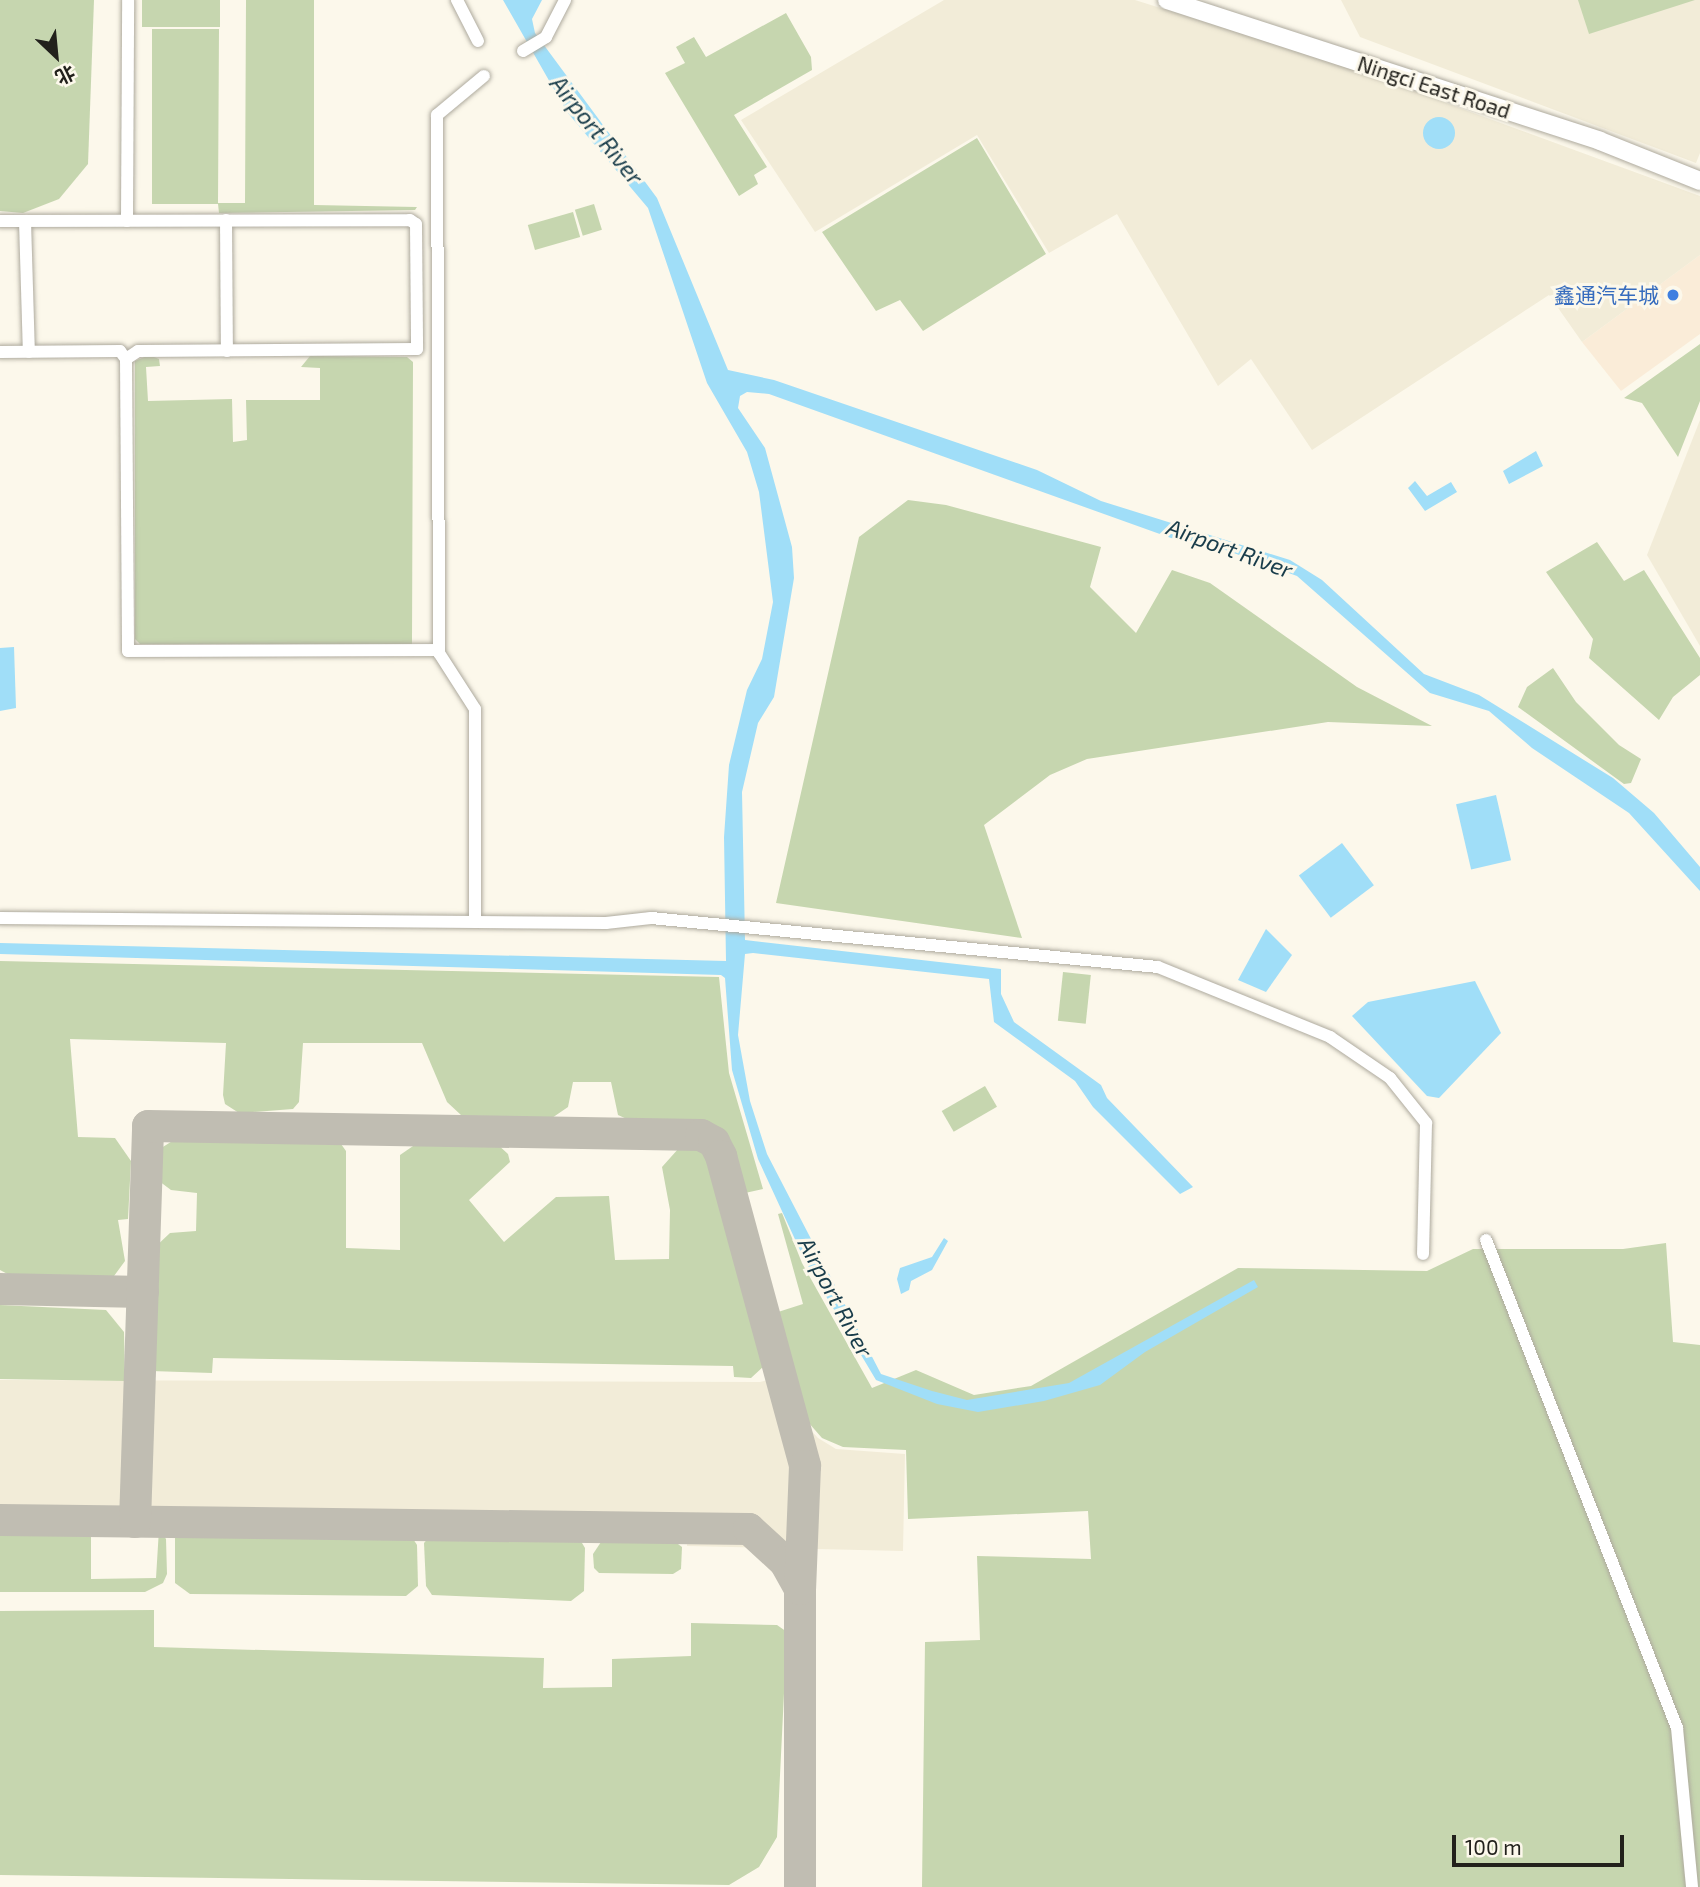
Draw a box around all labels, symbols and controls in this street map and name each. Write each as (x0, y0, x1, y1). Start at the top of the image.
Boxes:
north arrow (21, 21, 91, 91)
street label: Ningci East Road (1354, 50, 1514, 124)
text: 北 (52, 61, 79, 90)
water label: Airport River (545, 70, 649, 190)
place label: 鑫通汽车城 (1554, 282, 1659, 308)
marker: 鑫通汽车城 (1665, 287, 1681, 303)
water label: Airport River (1163, 512, 1297, 584)
water label: Airport River (793, 1232, 879, 1362)
scale bar (1455, 1820, 1626, 1864)
text: 100 m (1465, 1834, 1522, 1859)

